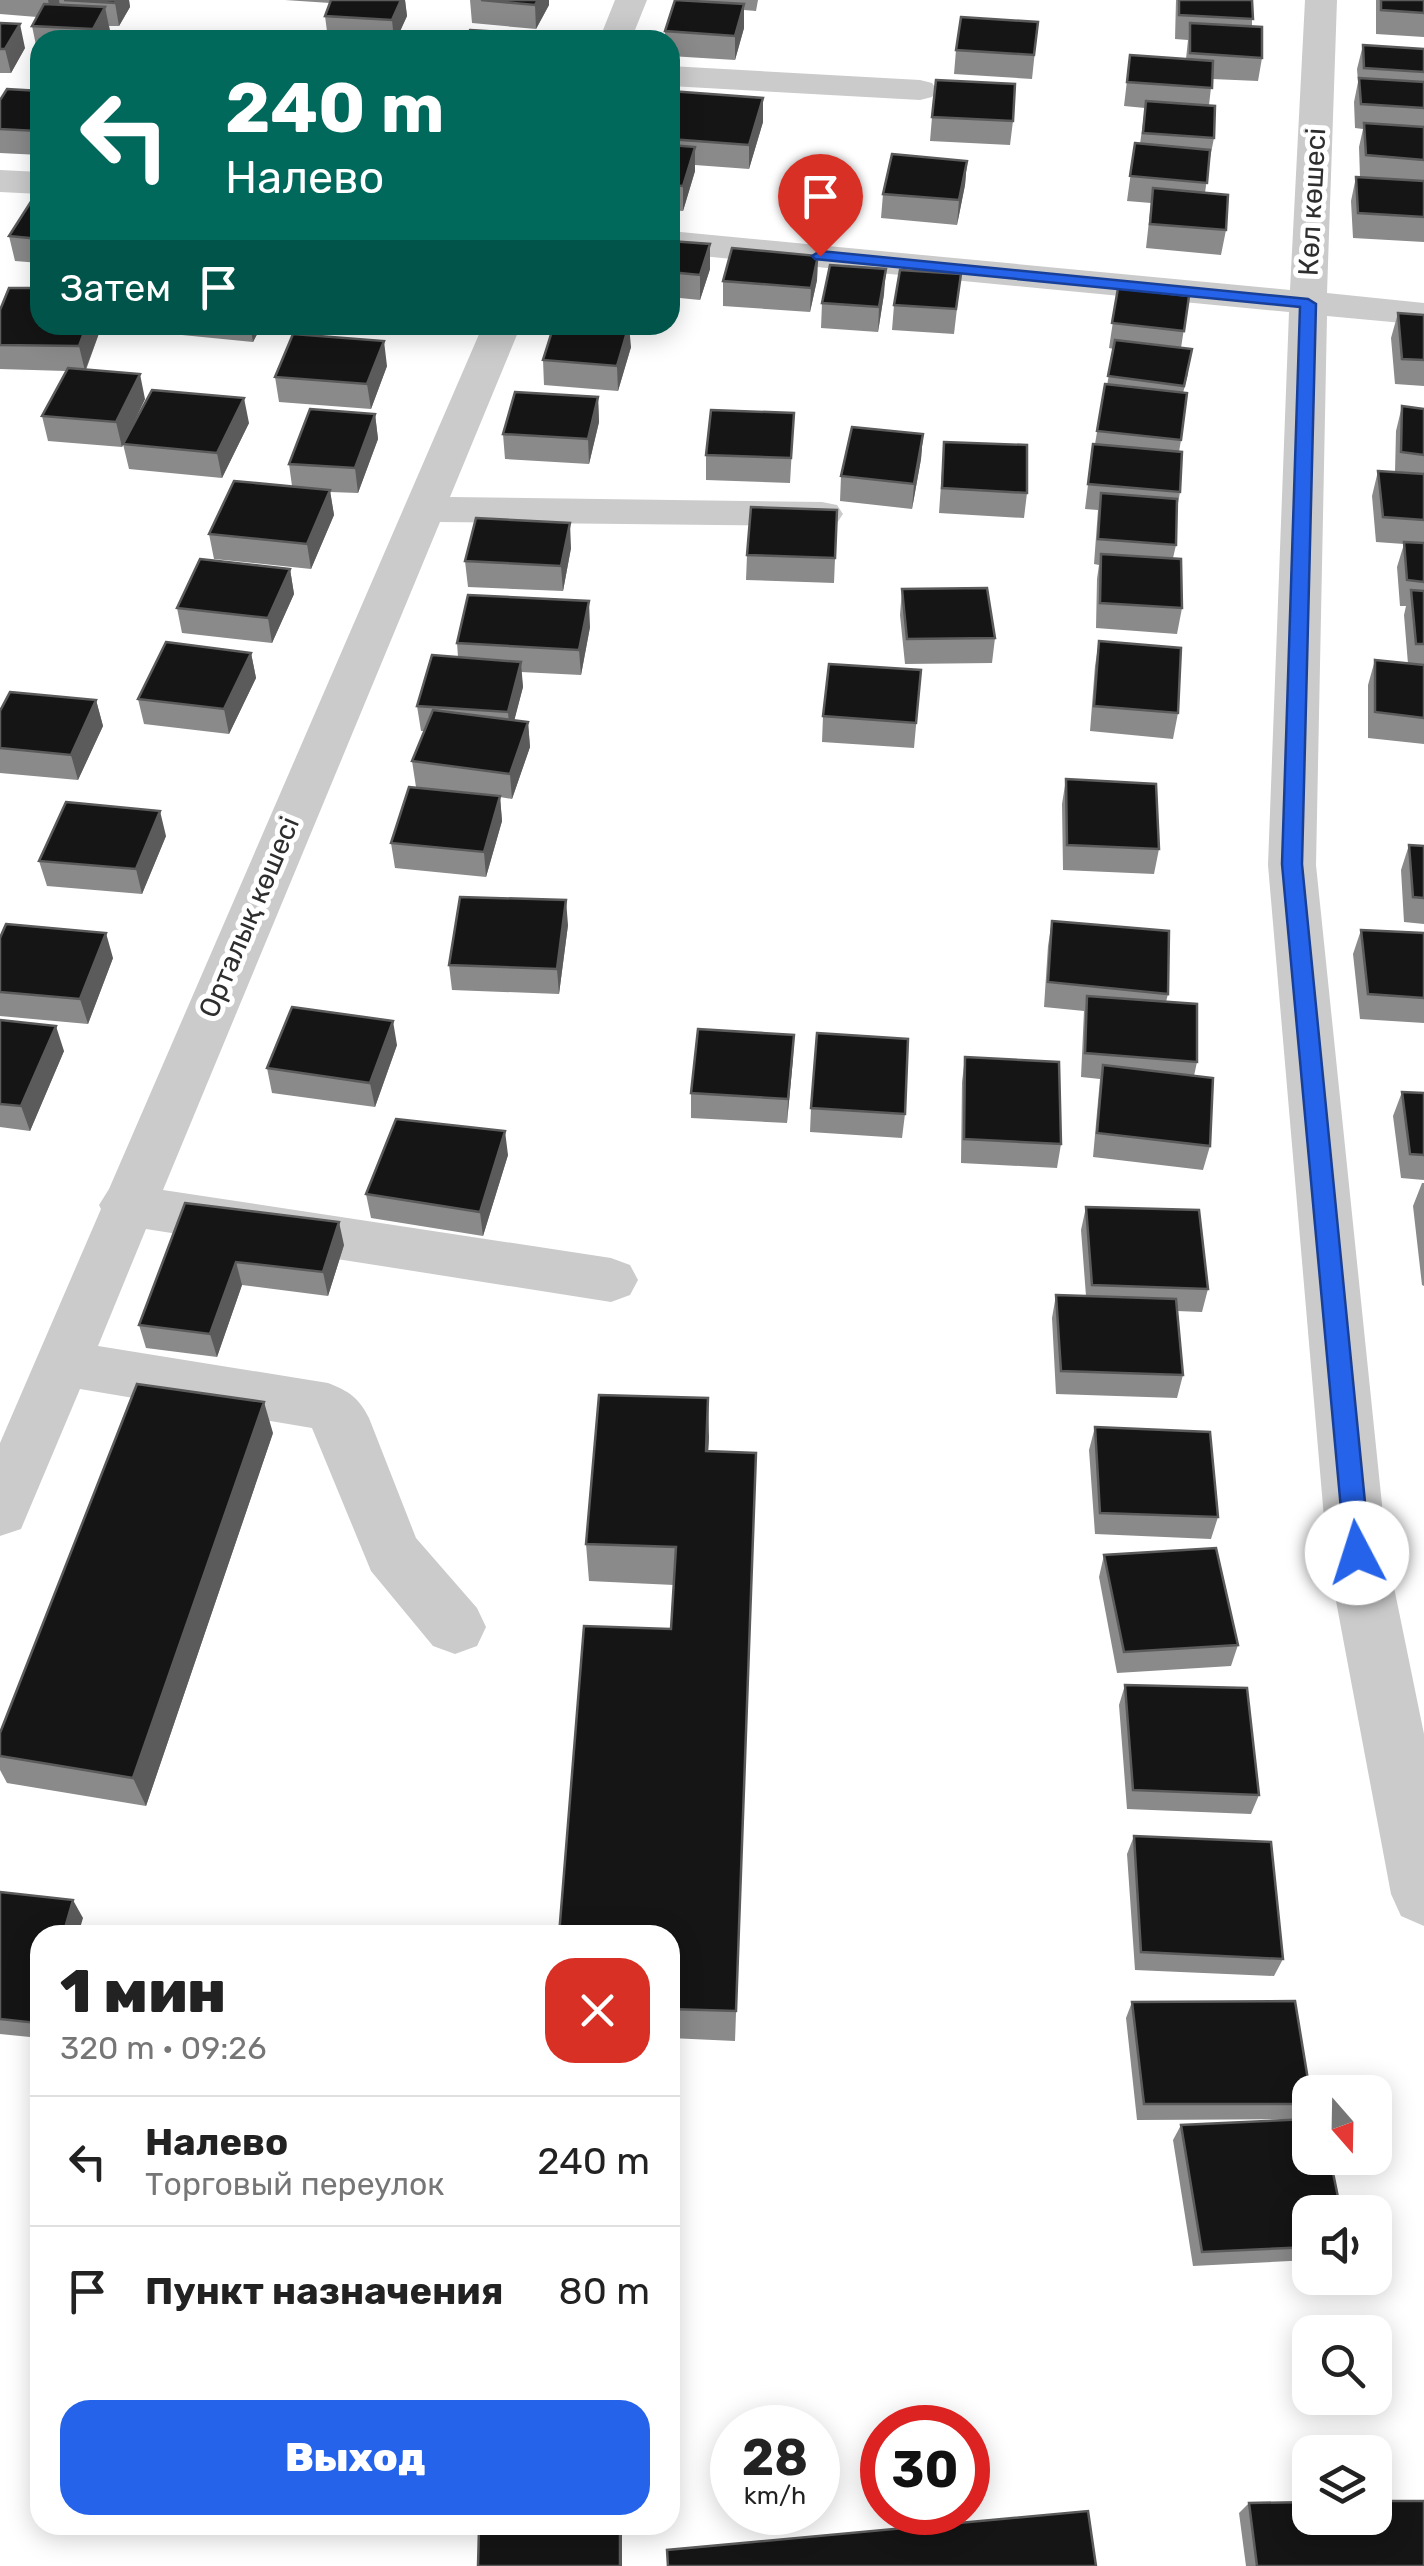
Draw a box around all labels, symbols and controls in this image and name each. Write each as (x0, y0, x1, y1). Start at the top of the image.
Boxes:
text: 240 m (225, 67, 445, 150)
icon: left (60, 70, 190, 200)
street label: Көл көшесі (1292, 127, 1332, 277)
text: Налево (225, 151, 384, 204)
pin (778, 154, 863, 257)
icon: arrive (793, 169, 848, 224)
icon: arrive (191, 260, 246, 315)
text: Затем (60, 265, 171, 311)
street label: Орталық көшесі (192, 812, 306, 1022)
position arrow (1305, 1501, 1409, 1605)
text: 1 мин (60, 1956, 226, 2027)
button: close (545, 1958, 650, 2063)
text: 320 m · 09:26 (60, 2029, 266, 2067)
north arrow (1292, 2075, 1392, 2175)
map controls (1292, 2075, 1392, 2535)
text: Налево (145, 2119, 288, 2165)
icon: left (60, 2134, 115, 2189)
text: 240 m (537, 2138, 650, 2184)
text: Торговый переулок (145, 2165, 445, 2203)
button: sound (1292, 2195, 1392, 2295)
icon: arrive (60, 2264, 115, 2319)
text: Пункт назначения (145, 2268, 504, 2314)
text: 80 m (559, 2268, 650, 2314)
button: search (1292, 2315, 1392, 2415)
button: Выход (60, 2400, 650, 2515)
speed limit sign: 30 (860, 2405, 990, 2535)
text: 28 (742, 2428, 808, 2488)
button: layers (1292, 2435, 1392, 2535)
text: km/h (744, 2481, 806, 2510)

